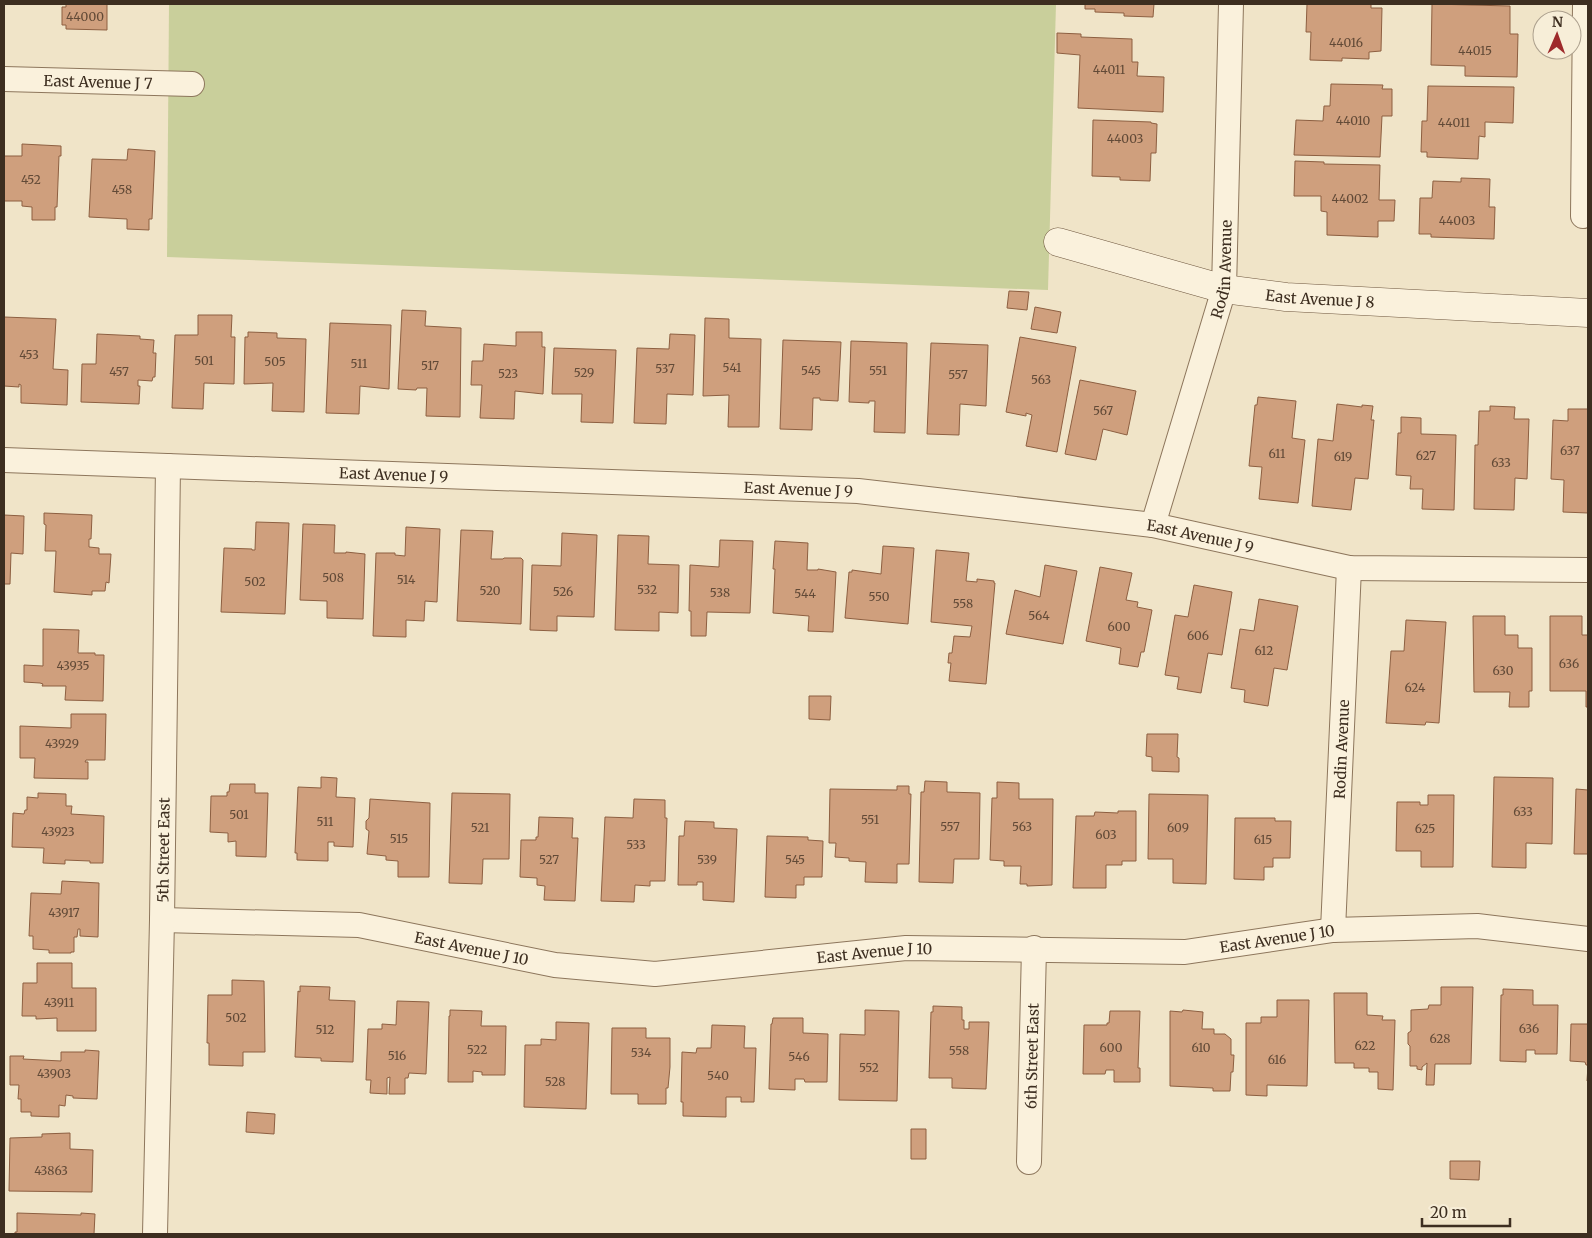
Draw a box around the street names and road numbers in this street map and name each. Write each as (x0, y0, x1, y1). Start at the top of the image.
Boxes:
street label: East Avenue J 7 (43, 71, 153, 92)
street label: Rodin Avenue (1206, 219, 1235, 321)
street label: East Avenue J 8 (1264, 285, 1375, 311)
street label: East Avenue J 9 (339, 463, 449, 486)
street label: East Avenue J 9 (743, 477, 853, 500)
street label: East Avenue J 9 (1146, 515, 1256, 556)
street label: Rodin Avenue (1329, 699, 1353, 799)
street label: 5th Street East (153, 797, 173, 903)
street label: East Avenue J 10 (1218, 920, 1336, 956)
street label: East Avenue J 10 (413, 927, 530, 969)
street label: East Avenue J 10 (816, 938, 932, 967)
street label: 6th Street East (1021, 1003, 1042, 1109)

